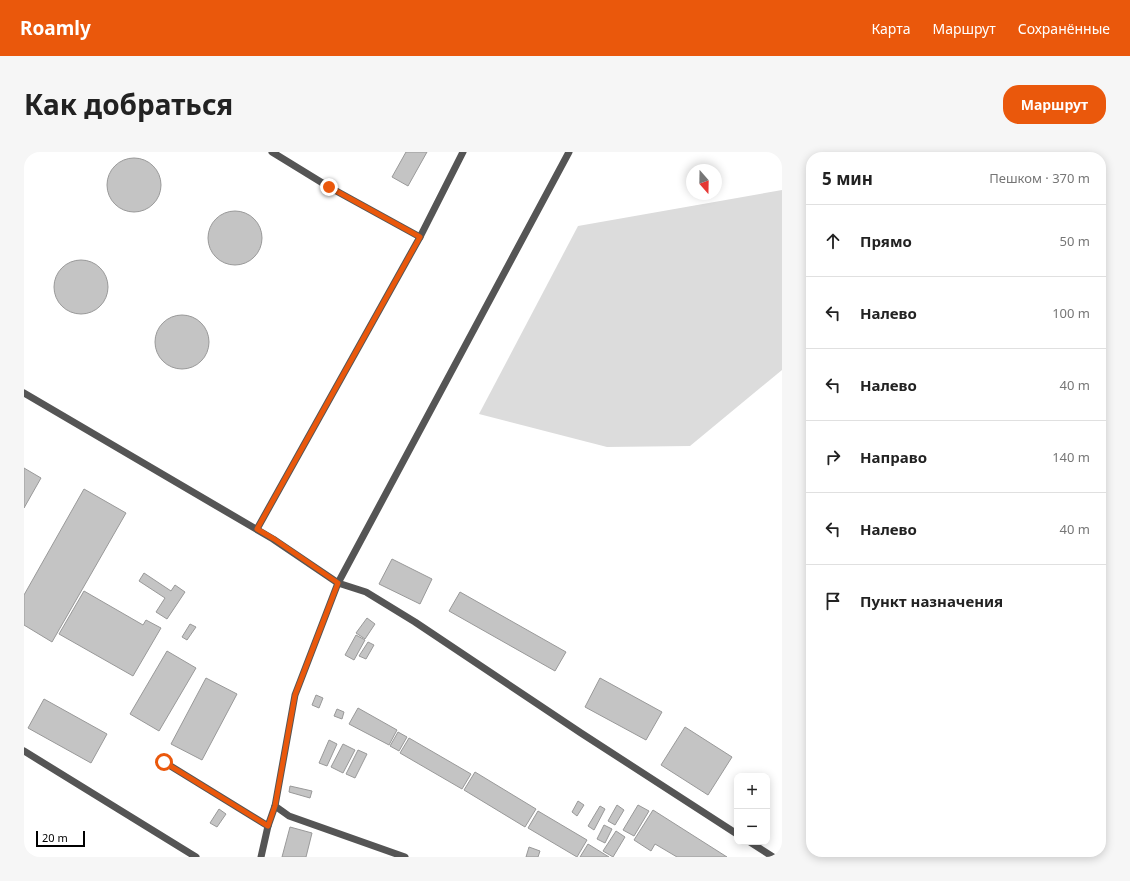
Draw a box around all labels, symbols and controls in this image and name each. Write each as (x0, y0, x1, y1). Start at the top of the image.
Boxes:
text: Roamly (20, 15, 91, 41)
text: Карта (871, 19, 910, 38)
text: Маршрут (932, 19, 996, 38)
text: Сохранённые (1018, 19, 1110, 38)
text: Как добраться (24, 85, 233, 123)
button: Маршрут (1003, 85, 1106, 124)
north arrow (686, 164, 722, 200)
text: 5 мин (822, 167, 873, 190)
text: Пешком · 370 m (989, 169, 1090, 187)
route end (320, 178, 338, 196)
icon: ahead (822, 230, 844, 252)
text: Прямо (860, 231, 912, 251)
text: 50 m (1060, 232, 1090, 250)
icon: left (822, 302, 844, 324)
text: Налево (860, 303, 917, 323)
text: 100 m (1052, 304, 1090, 322)
icon: left (822, 374, 844, 396)
text: Налево (860, 375, 917, 395)
text: 40 m (1060, 376, 1090, 394)
icon: right (822, 446, 844, 468)
text: Направо (860, 447, 927, 467)
text: 140 m (1052, 448, 1090, 466)
icon: left (822, 518, 844, 540)
text: Налево (860, 519, 917, 539)
text: 40 m (1060, 520, 1090, 538)
icon: arrive (822, 590, 844, 612)
text: Пункт назначения (860, 591, 1003, 611)
route start (155, 753, 173, 771)
map controls (734, 773, 770, 845)
button: + (734, 773, 770, 809)
button: − (734, 809, 770, 845)
scale bar (36, 829, 85, 848)
text: 20 m (42, 830, 68, 845)

